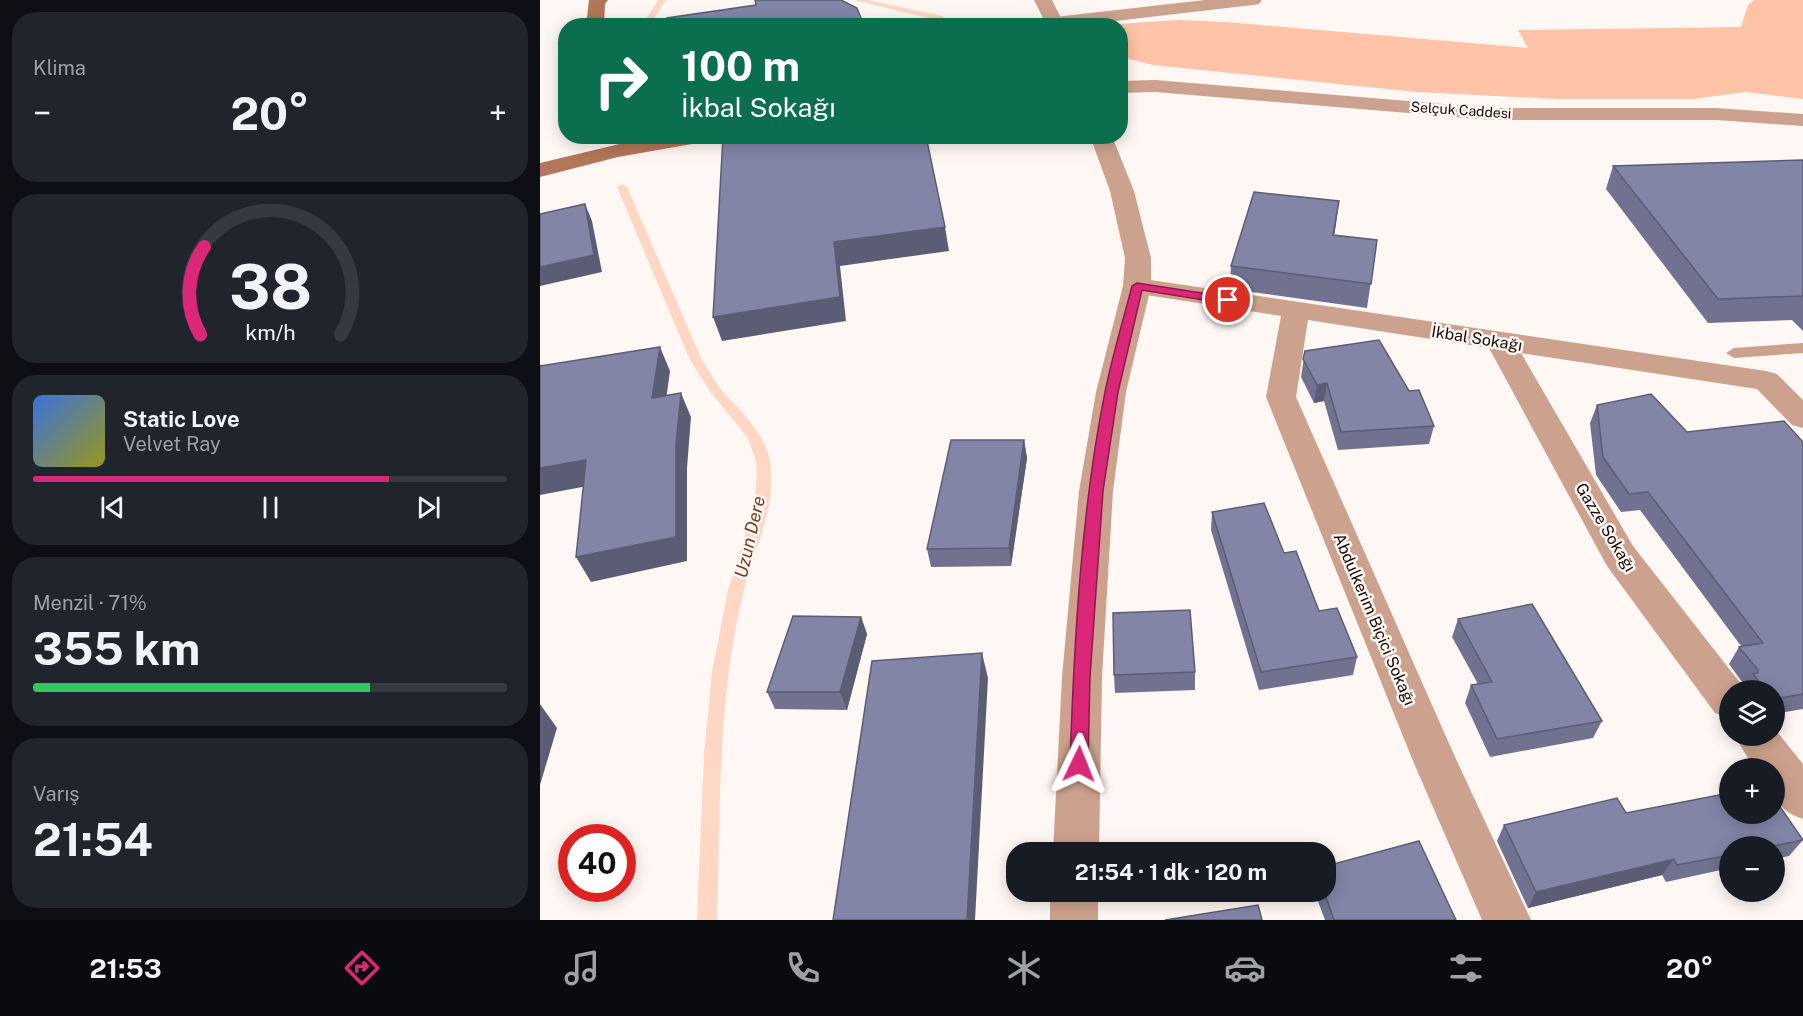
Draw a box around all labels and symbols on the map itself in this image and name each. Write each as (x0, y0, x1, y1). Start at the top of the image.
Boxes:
street label: Selçuk Caddesi (1410, 99, 1512, 121)
pin (1202, 274, 1253, 325)
street label: İkbal Sokağı (1430, 321, 1524, 355)
street label: Gazze Sokağı (1572, 479, 1639, 575)
water label: Uzun Dere (730, 494, 769, 580)
street label: Abdulkerim Biçici Sokağı (1330, 530, 1419, 708)
position arrow (1047, 732, 1111, 796)
speed limit sign: 40 (558, 824, 636, 902)

